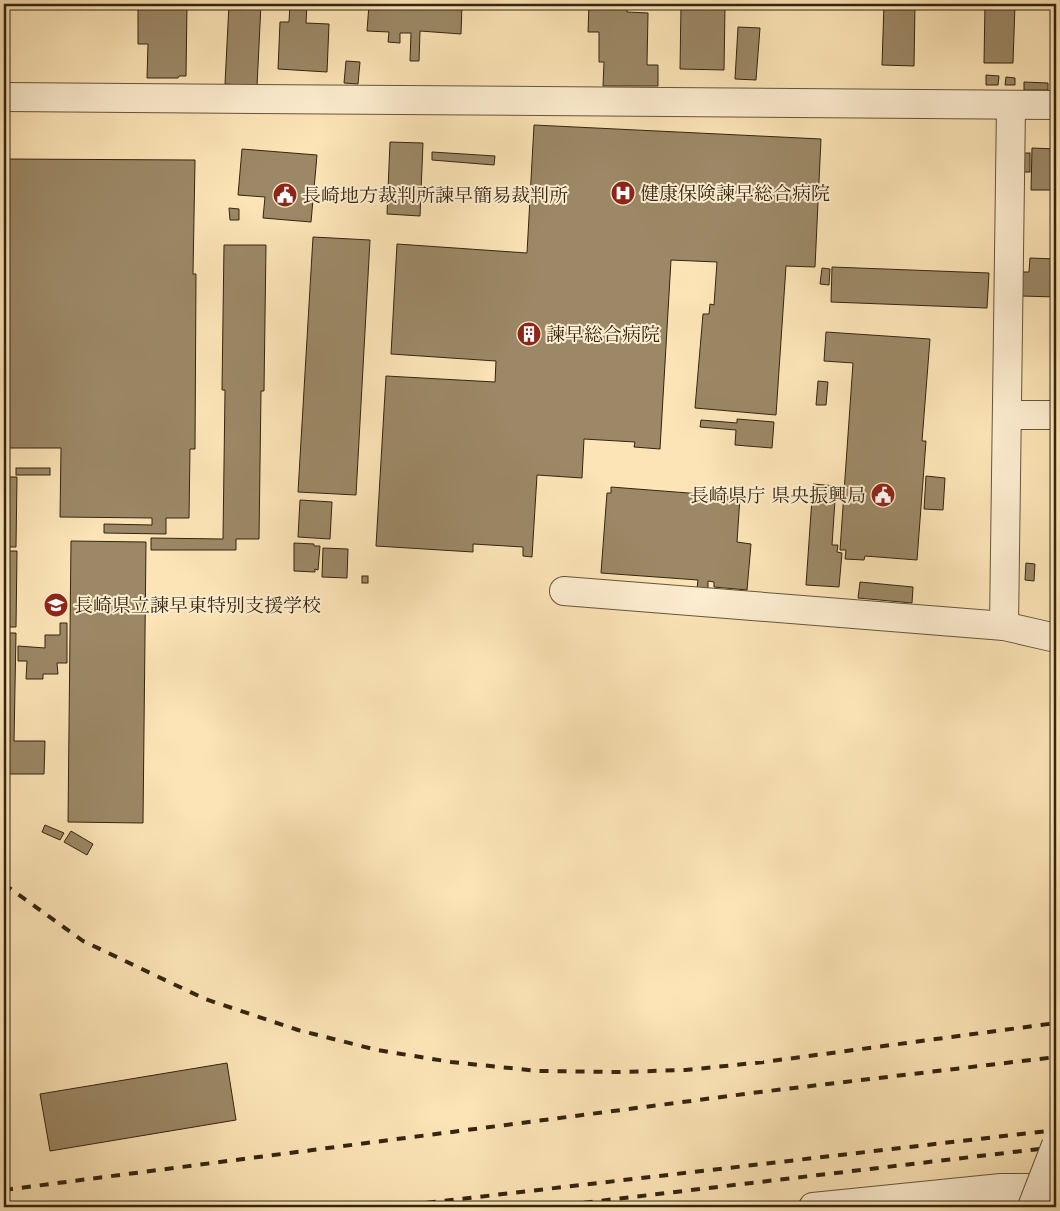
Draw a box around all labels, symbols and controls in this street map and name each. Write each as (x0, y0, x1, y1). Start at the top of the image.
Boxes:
hospital icon: 健康保険諫早総合病院 (610, 180, 636, 206)
public building icon: 長崎地方裁判所諫早簡易裁判所 (272, 182, 298, 208)
place label: 健康保険諫早総合病院 (640, 183, 830, 205)
place label: 長崎地方裁判所諫早簡易裁判所 (302, 185, 568, 207)
building icon: 諫早総合病院 (516, 321, 542, 347)
place label: 諫早総合病院 (546, 324, 660, 346)
public building icon: 長崎県庁 県央振興局 (870, 482, 896, 508)
place label: 長崎県庁 県央振興局 (690, 486, 866, 507)
school or university icon: 長崎県立諫早東特別支援学校 (43, 592, 69, 618)
place label: 長崎県立諫早東特別支援学校 (74, 595, 321, 617)

